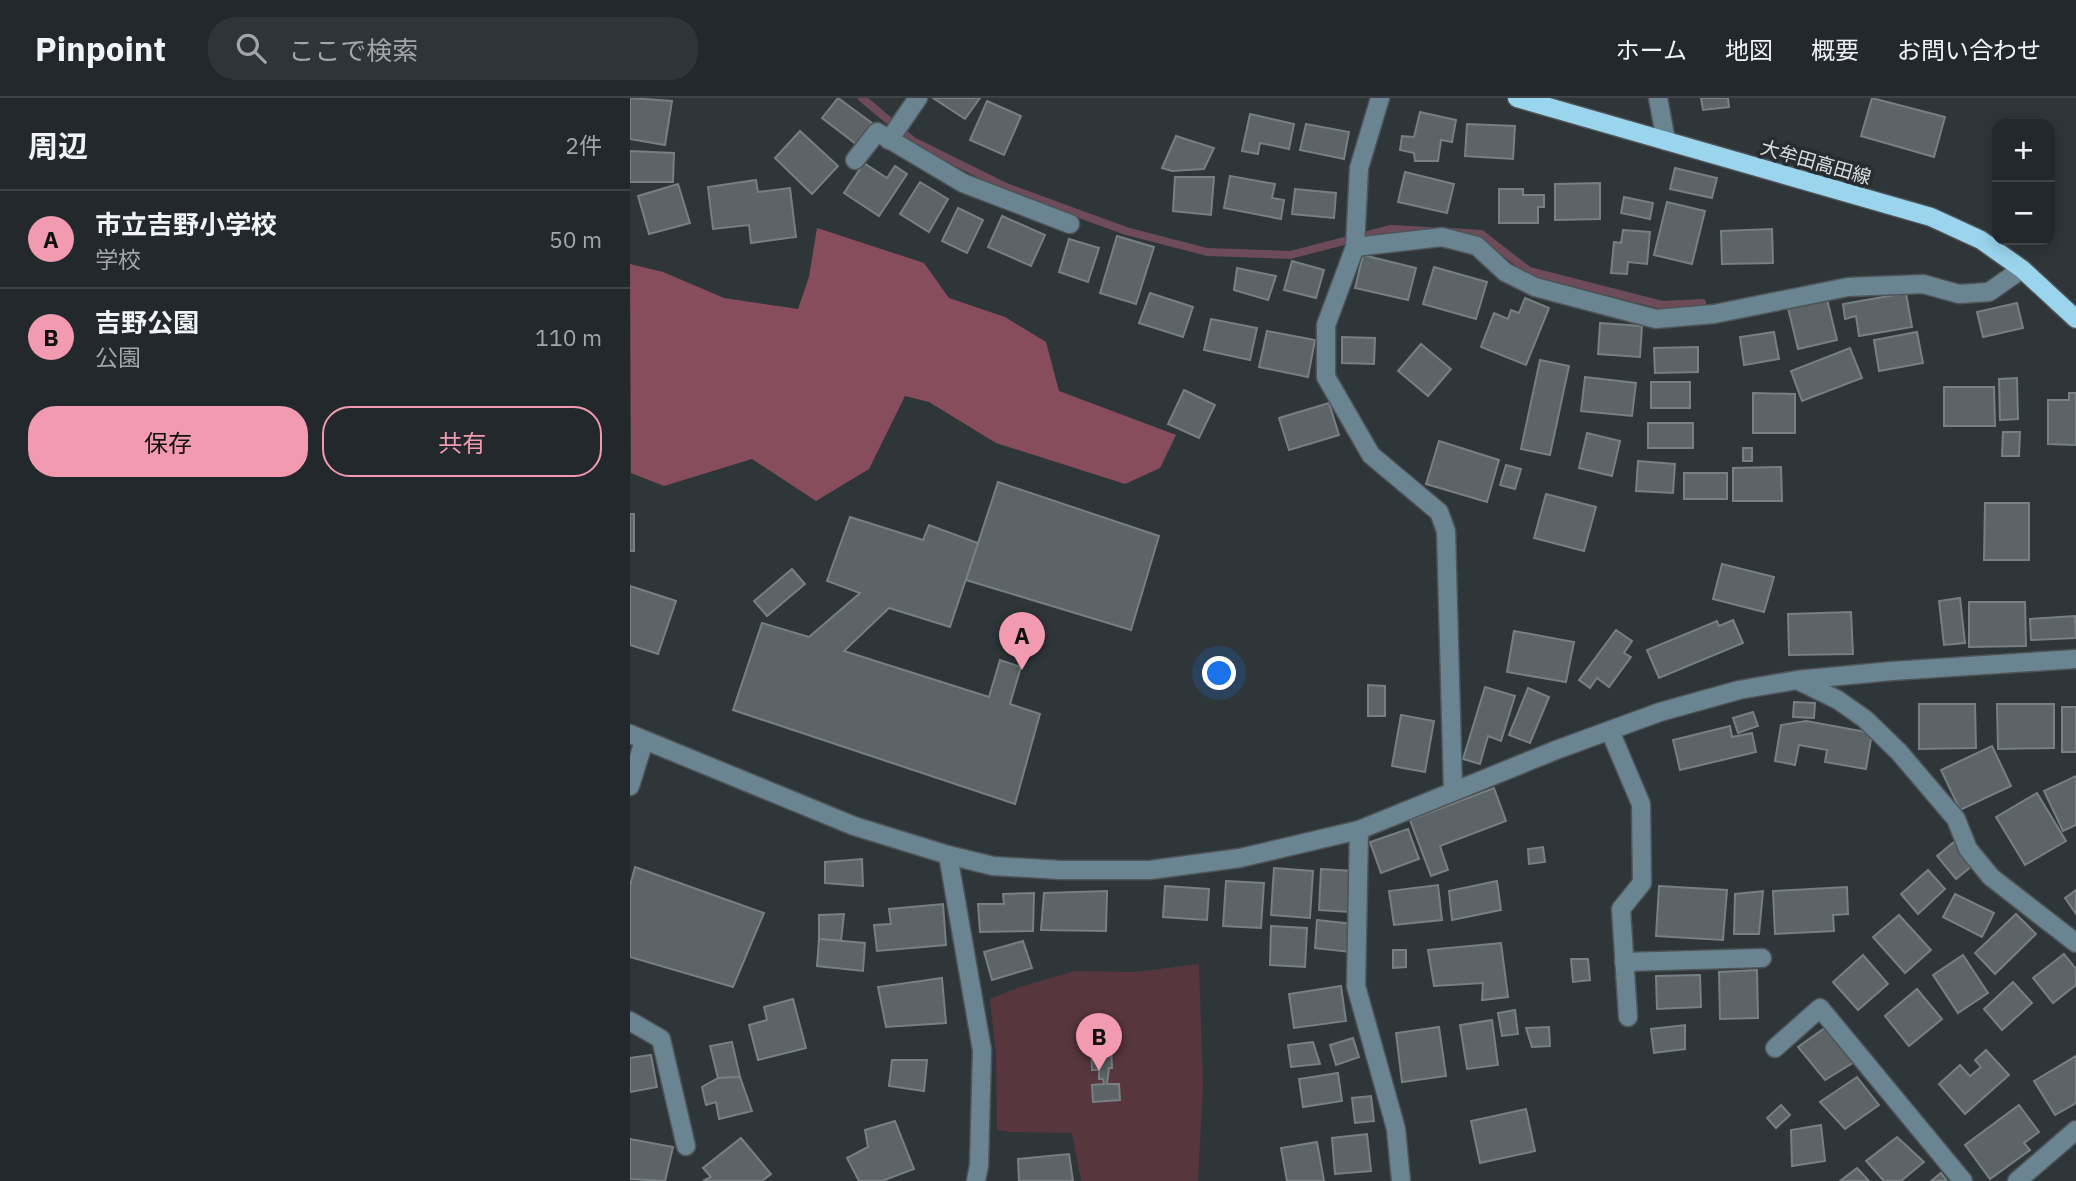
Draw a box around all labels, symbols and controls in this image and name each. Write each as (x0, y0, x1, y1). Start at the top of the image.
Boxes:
search box (208, 17, 698, 80)
text: Pinpoint (35, 27, 166, 70)
icon: search (232, 29, 270, 67)
text: ここで検索 (288, 33, 418, 67)
text: ホーム (1616, 34, 1687, 66)
text: 地図 (1725, 34, 1773, 66)
text: 概要 (1811, 34, 1859, 66)
text: お問い合わせ (1897, 34, 2041, 66)
map controls (1992, 119, 2055, 245)
button: + (1992, 119, 2055, 182)
text: 周辺 (28, 126, 88, 165)
text: 2件 (565, 130, 602, 160)
street label: 大牟田高田線 (1758, 135, 1874, 189)
button: − (1992, 182, 2055, 245)
text: 市立吉野小学校 (95, 207, 277, 241)
text: A (43, 224, 59, 254)
text: 50 m (549, 224, 602, 254)
text: 学校 (95, 244, 141, 274)
text: 吉野公園 (95, 305, 199, 339)
text: B (43, 322, 59, 352)
text: 110 m (535, 322, 602, 352)
text: 公園 (95, 342, 141, 372)
button: 保存 (28, 406, 308, 477)
button: 共有 (322, 406, 602, 477)
pin: A (999, 612, 1045, 670)
your location (1202, 656, 1236, 690)
pin: B (1076, 1013, 1122, 1071)

